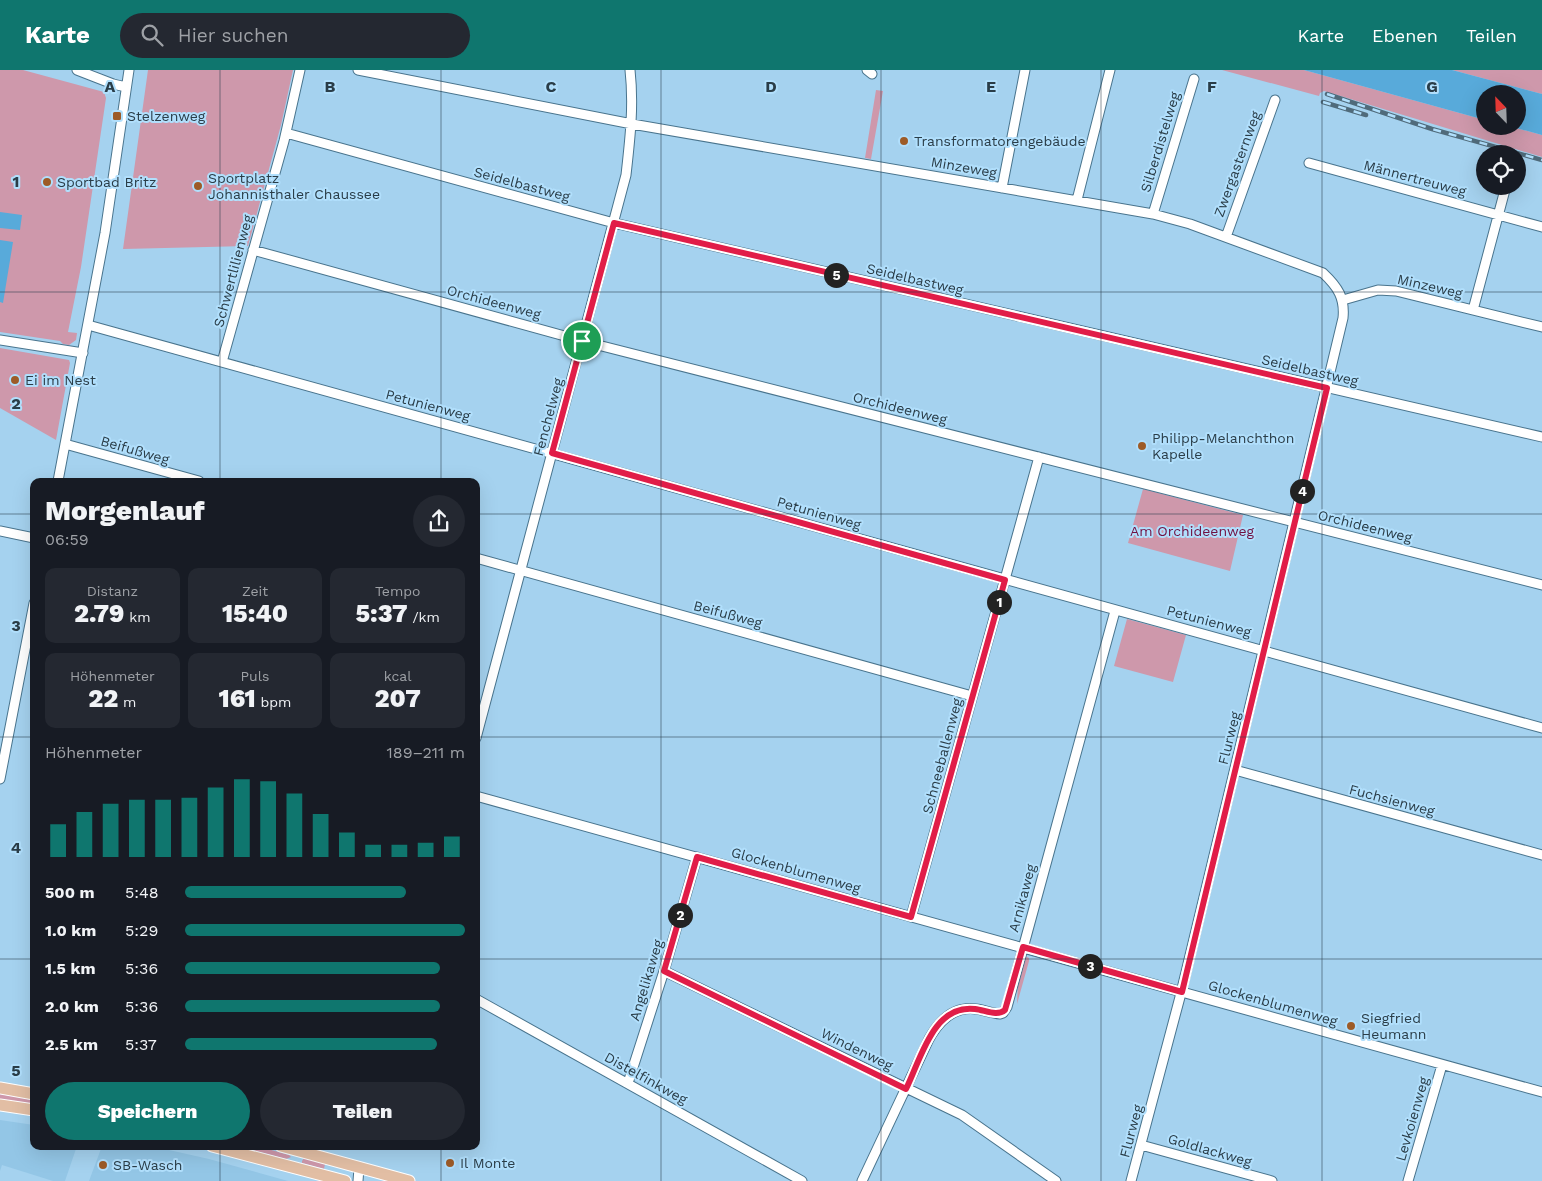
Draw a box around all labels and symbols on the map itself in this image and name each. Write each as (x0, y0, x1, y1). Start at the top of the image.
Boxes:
text: A (105, 77, 116, 96)
text: B (325, 77, 336, 96)
text: C (546, 77, 557, 96)
text: D (765, 77, 777, 96)
text: E (986, 77, 996, 96)
text: F (1207, 77, 1217, 96)
text: G (1426, 77, 1438, 96)
north arrow (1476, 85, 1526, 135)
street label: Silberdistelweg (1137, 89, 1183, 194)
place label: Stelzenweg (127, 108, 206, 124)
street label: Zwergasternweg (1210, 108, 1264, 219)
marker: Stelzenweg (111, 110, 123, 122)
place label: Transformatorengebäude (914, 133, 1086, 149)
marker: Transformatorengebäude (898, 135, 910, 147)
street label: Minzeweg (930, 153, 999, 181)
street label: Männertreuweg (1362, 157, 1469, 200)
street label: Seidelbastweg (472, 163, 572, 205)
place label: Sportplatz Johannisthaler Chaussee (208, 170, 380, 202)
text: 1 (13, 172, 19, 191)
place label: Sportbad Britz (57, 174, 156, 190)
marker: Sportbad Britz (41, 176, 53, 188)
marker: Sportplatz Johannisthaler Chaussee (192, 180, 204, 192)
street label: Schwertlilienweg (210, 213, 256, 329)
street label: Seidelbastweg (865, 260, 966, 298)
pin: 5 (824, 262, 848, 288)
street label: Minzeweg (1396, 271, 1465, 301)
street label: Orchideenweg (445, 282, 543, 322)
pin (561, 320, 603, 362)
street label: Seidelbastweg (1260, 351, 1361, 389)
place label: Ei im Nest (25, 372, 96, 388)
marker: Ei im Nest (9, 374, 21, 386)
street label: Fenchelweg (530, 376, 566, 458)
street label: Petunienweg (384, 386, 473, 424)
street label: Orchideenweg (851, 389, 949, 428)
text: 2 (11, 394, 21, 413)
place label: Philipp-Melanchthon Kapelle (1152, 430, 1294, 462)
street label: Beifußweg (99, 433, 172, 468)
marker: Philipp-Melanchthon Kapelle (1136, 440, 1148, 452)
pin: 4 (1290, 478, 1314, 504)
street label: Petunienweg (775, 493, 863, 533)
street label: Orchideenweg (1316, 507, 1414, 546)
park label: Am Orchideenweg (1130, 523, 1255, 539)
pin: 1 (986, 590, 1012, 614)
street label: Beifußweg (692, 597, 765, 631)
street label: Petunienweg (1165, 602, 1254, 640)
text: 3 (11, 616, 21, 635)
street label: Schneeballenweg (919, 696, 965, 816)
street label: Flurweg (1215, 709, 1243, 766)
street label: Fuchsienweg (1348, 781, 1437, 819)
text: 4 (11, 838, 21, 857)
street label: Glockenblumenweg (729, 844, 863, 896)
street label: Arnikaweg (1005, 862, 1039, 934)
pin: 2 (668, 902, 692, 928)
street label: Angelikaweg (626, 937, 666, 1023)
pin: 3 (1078, 954, 1102, 978)
street label: Glockenblumenweg (1206, 977, 1340, 1029)
place label: Siegfried Heumann (1361, 1010, 1426, 1042)
marker: Siegfried Heumann (1345, 1020, 1357, 1032)
street label: Windenweg (818, 1025, 896, 1074)
street label: Distelfinkweg (602, 1049, 691, 1108)
text: 5 (11, 1061, 21, 1080)
street label: Levkoienweg (1392, 1075, 1432, 1163)
street label: Flurweg (1116, 1102, 1146, 1159)
street label: Goldlackweg (1166, 1130, 1254, 1170)
place label: Il Monte (460, 1155, 515, 1171)
place label: SB-Wasch (113, 1157, 182, 1173)
marker: Il Monte (444, 1157, 456, 1169)
marker: SB-Wasch (97, 1159, 109, 1171)

